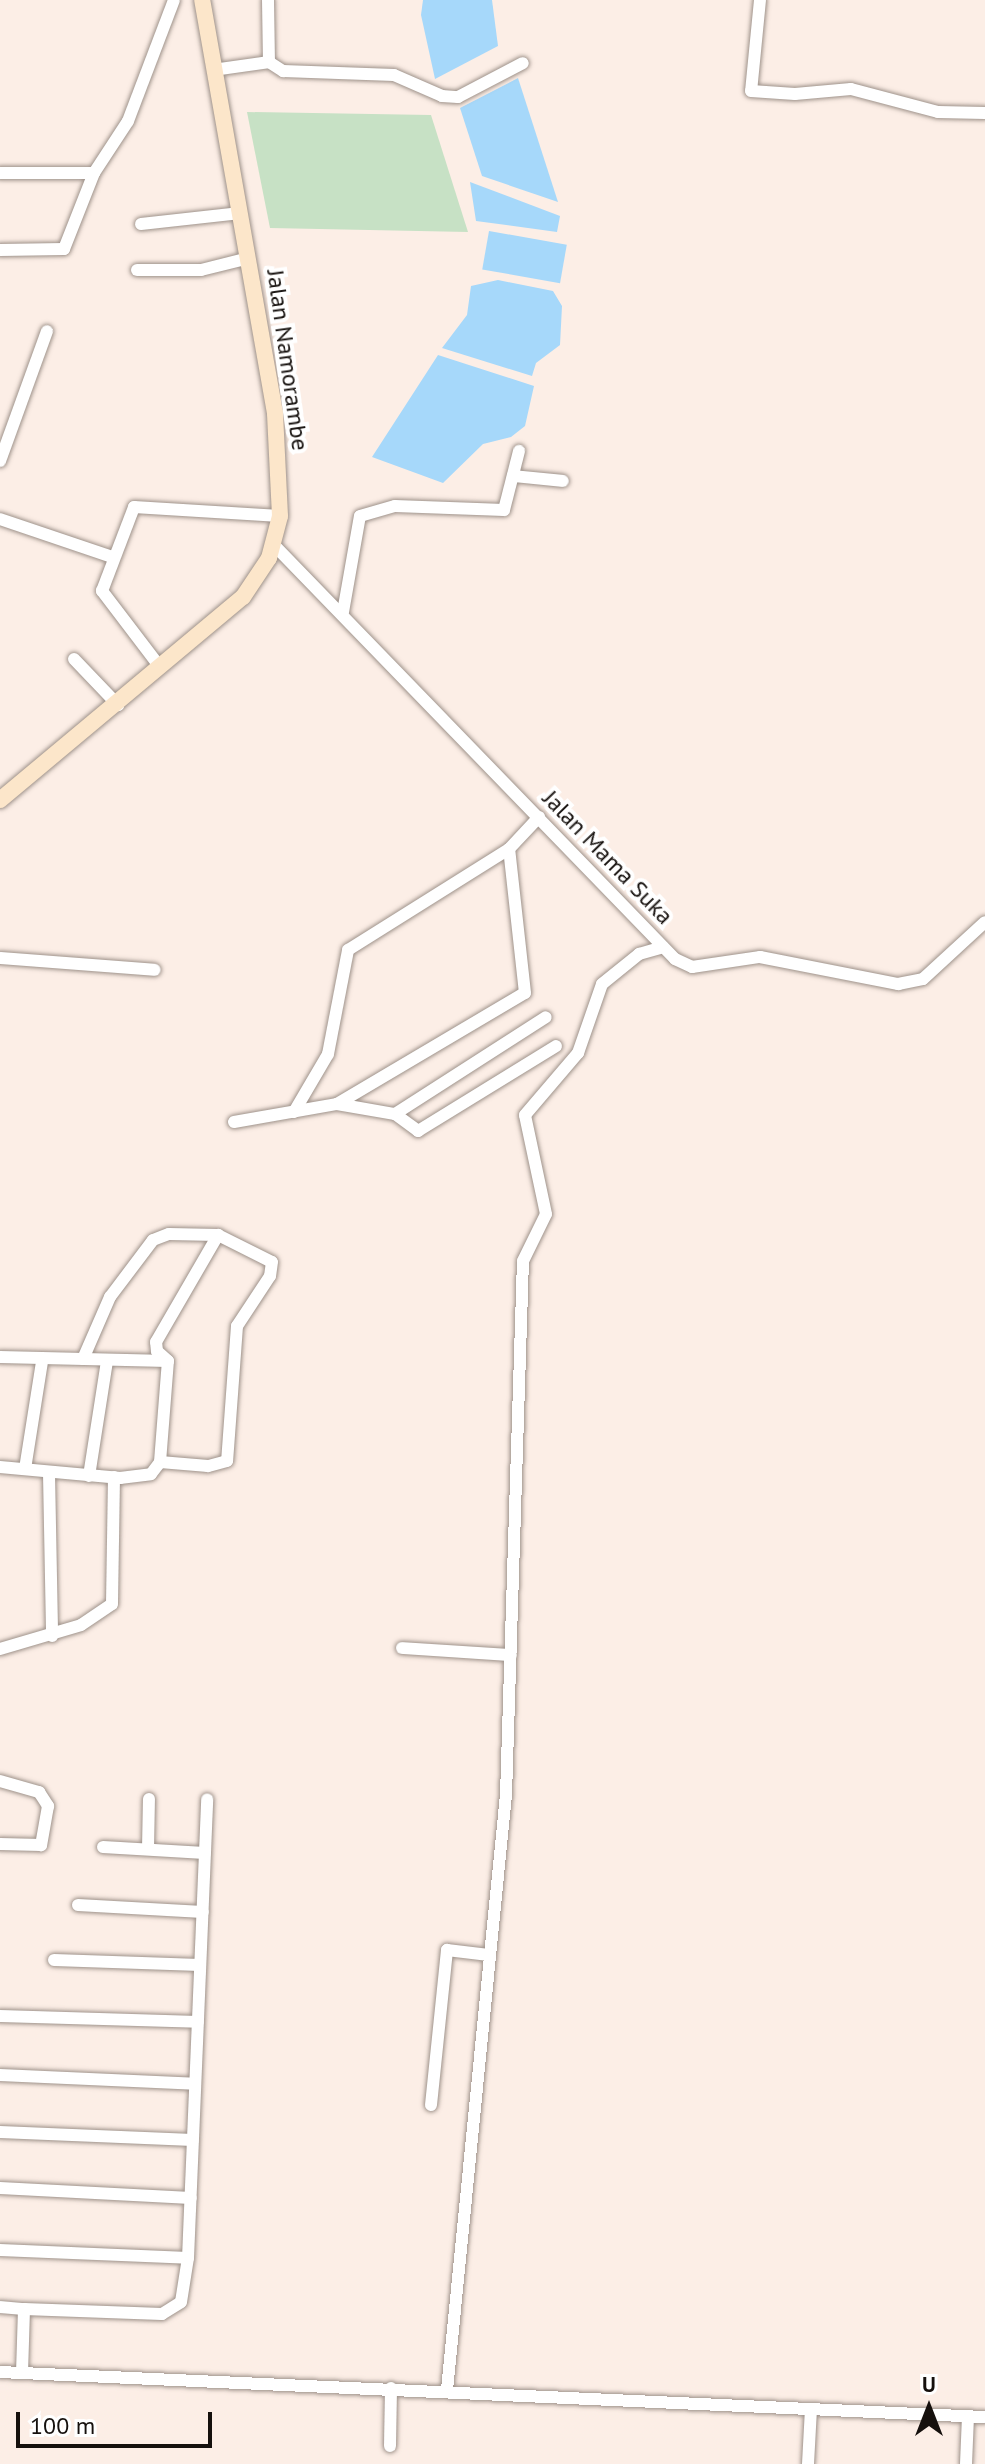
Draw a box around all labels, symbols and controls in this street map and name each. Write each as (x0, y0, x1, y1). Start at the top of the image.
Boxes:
street label: Jalan Namorambe (261, 268, 315, 452)
street label: Jalan Mama Suka (537, 784, 679, 930)
north arrow (889, 2368, 969, 2448)
text: U (922, 2370, 936, 2398)
scale bar (20, 2396, 216, 2446)
text: 100 m (30, 2410, 95, 2441)

